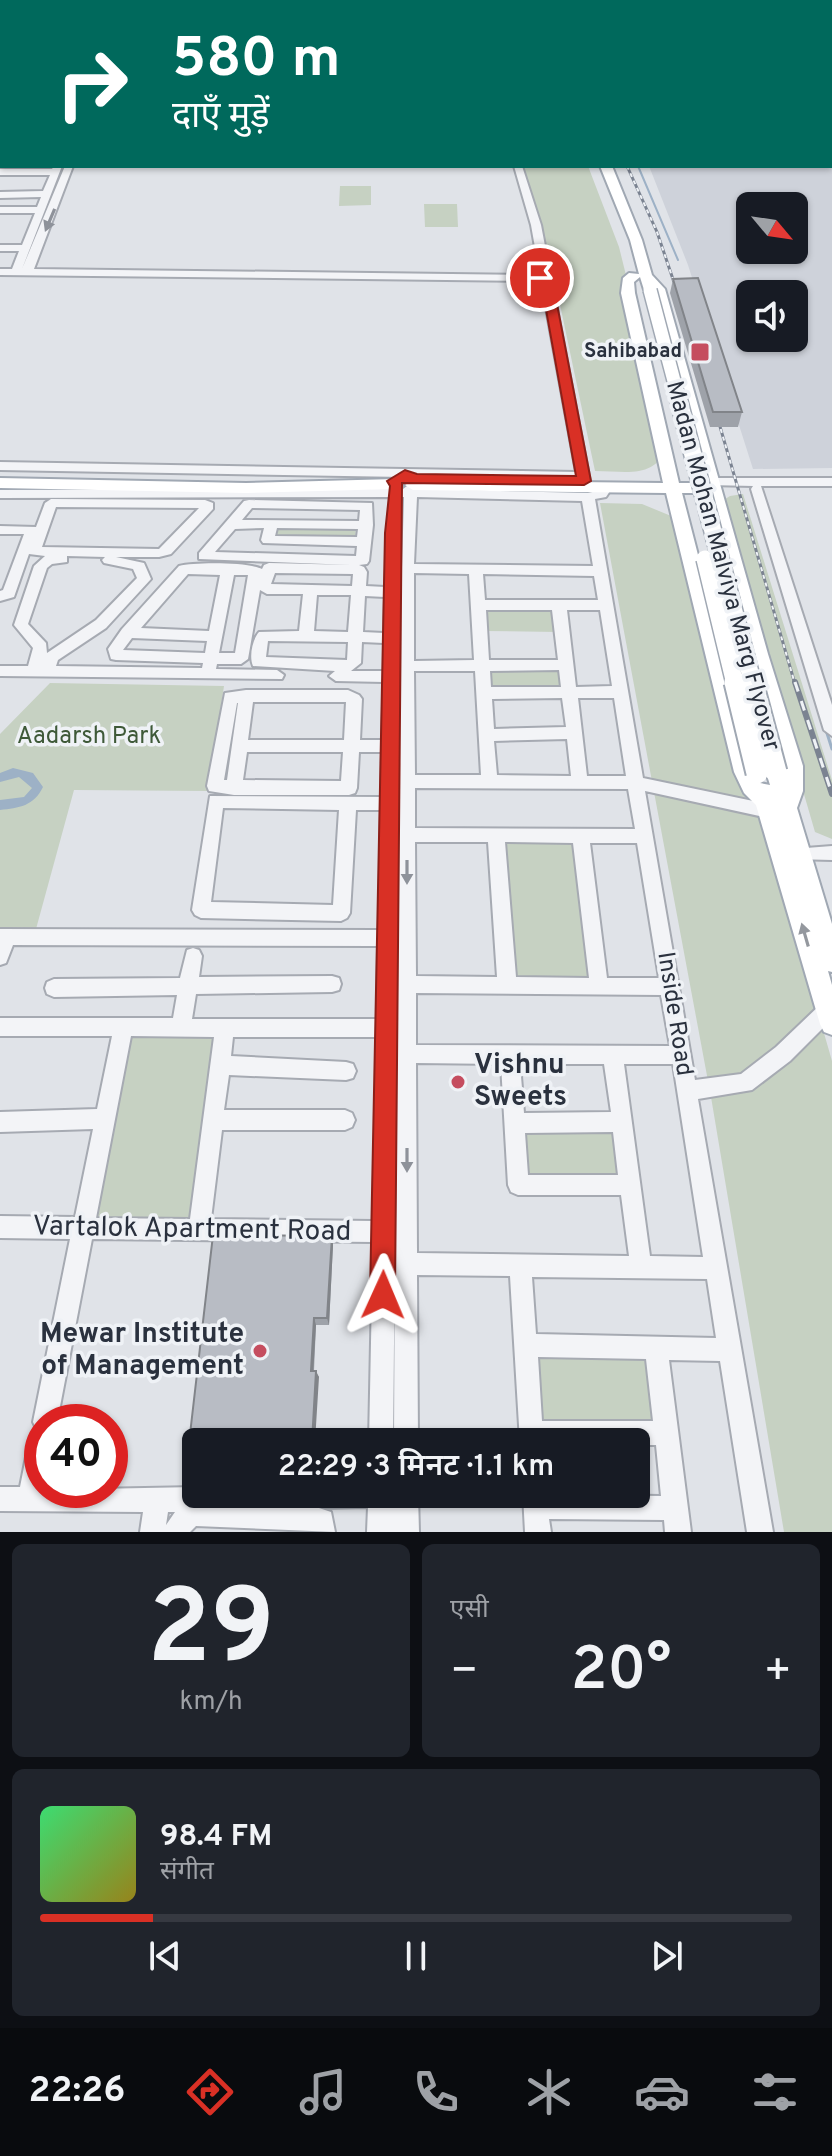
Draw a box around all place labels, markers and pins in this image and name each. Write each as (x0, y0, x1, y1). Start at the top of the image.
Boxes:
pin (506, 244, 574, 312)
place label: Sahibabad (584, 339, 682, 365)
marker: Sahibabad (689, 341, 711, 363)
place label: Vishnu Sweets (474, 1048, 567, 1116)
marker: Vishnu Sweets (449, 1073, 467, 1091)
place label: Mewar Institute of Management (40, 1317, 244, 1385)
marker: Mewar Institute of Management (251, 1342, 269, 1360)

